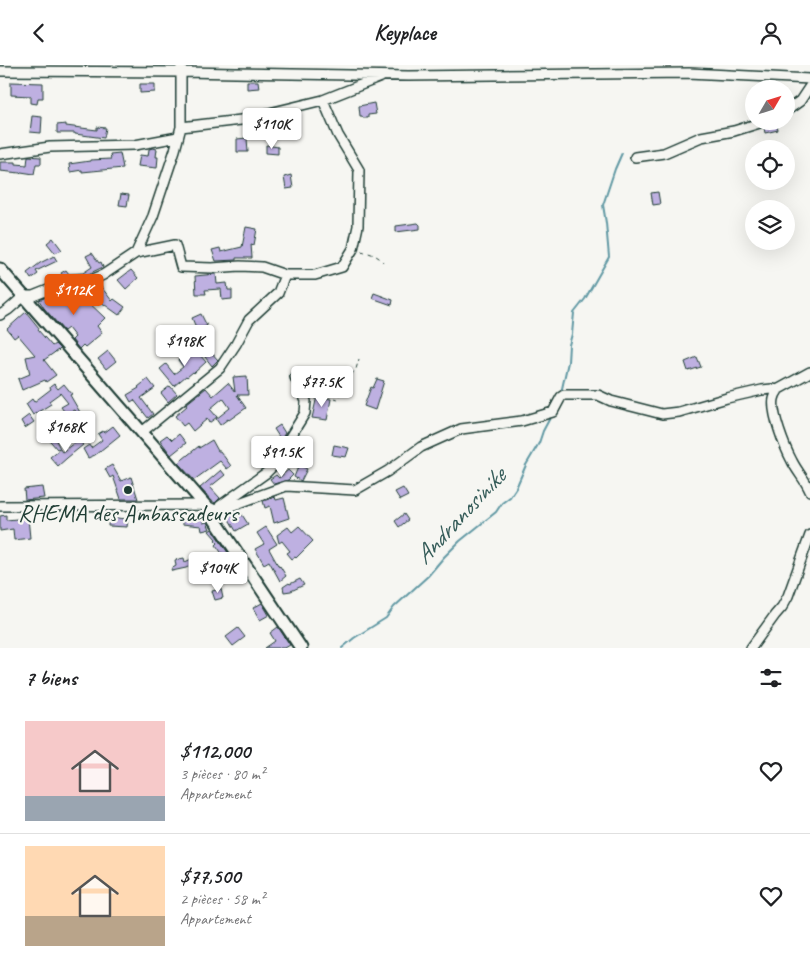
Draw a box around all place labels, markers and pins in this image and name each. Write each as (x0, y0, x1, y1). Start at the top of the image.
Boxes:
pin: $110K (237, 107, 307, 150)
pin: $112K (39, 273, 109, 316)
pin: $198K (150, 325, 220, 367)
pin: $77.5K (281, 365, 363, 408)
pin: $168K (31, 411, 101, 453)
pin: $91.5K (241, 435, 323, 478)
marker: RHEMA des Ambassadeurs (122, 484, 134, 496)
place label: RHEMA des Ambassadeurs (18, 498, 240, 528)
pin: $104K (183, 551, 253, 594)

